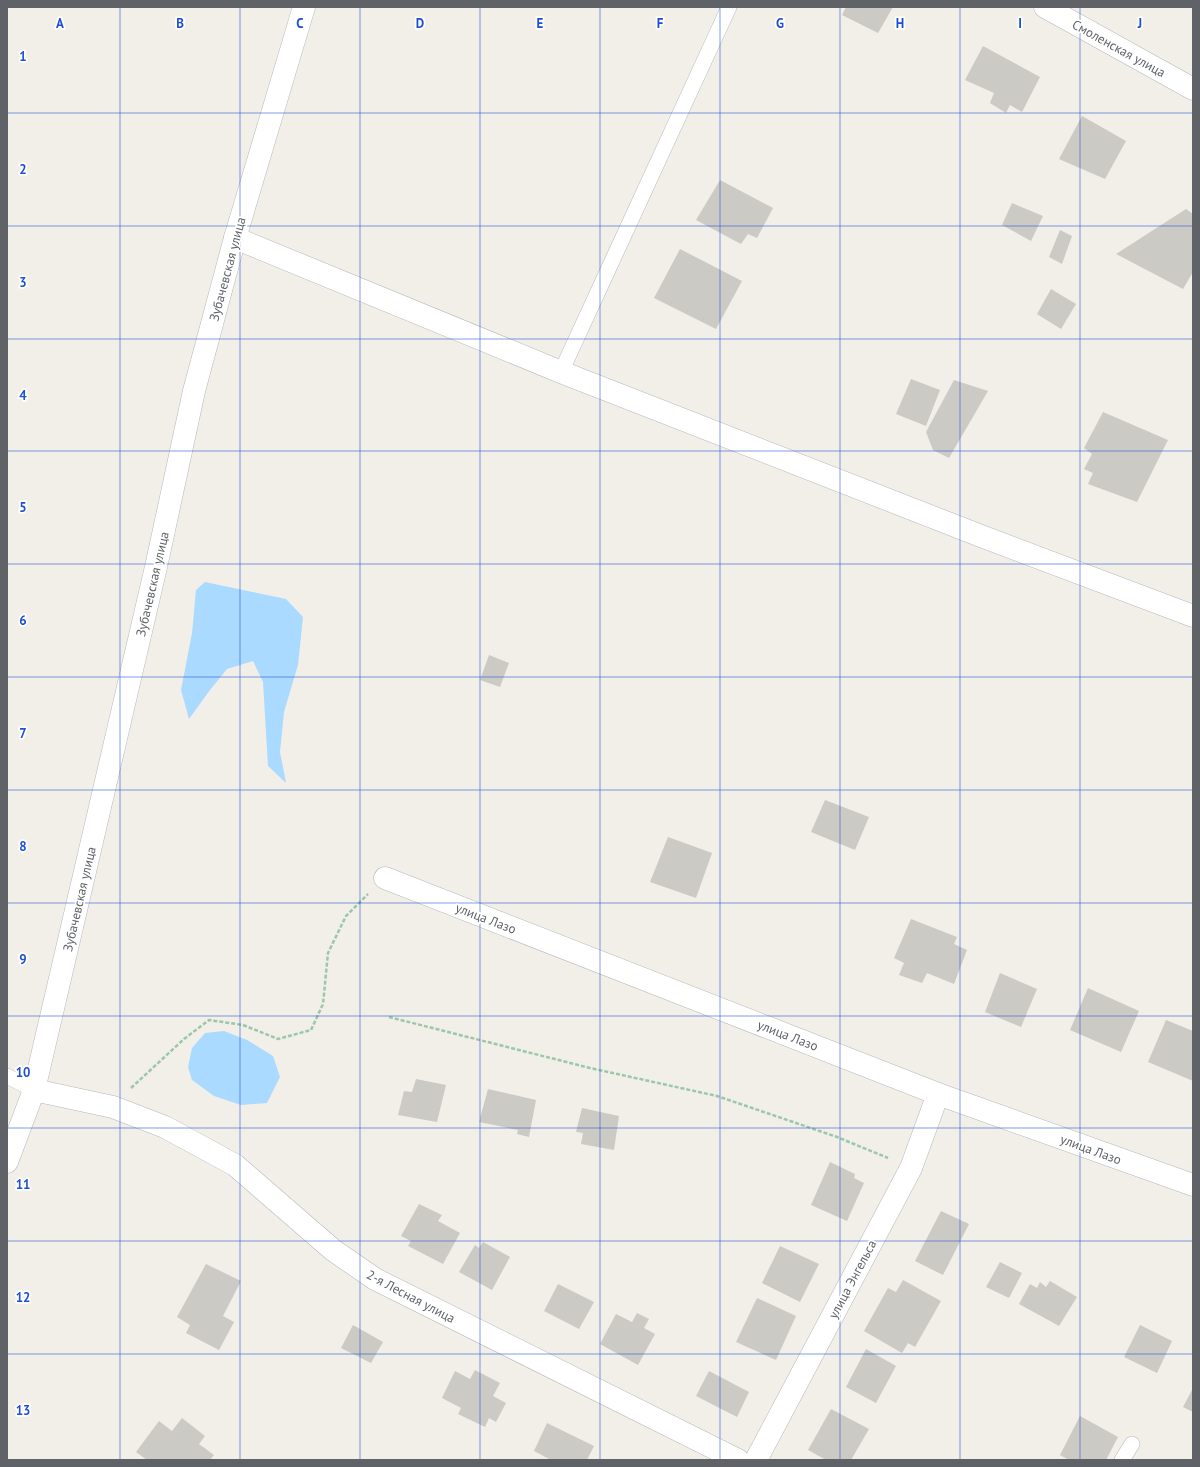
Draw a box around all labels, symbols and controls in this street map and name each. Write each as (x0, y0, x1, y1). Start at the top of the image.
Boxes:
text: A (56, 15, 64, 32)
text: B (176, 15, 184, 32)
text: C (296, 15, 304, 32)
text: D (416, 15, 424, 32)
text: E (537, 15, 544, 32)
text: F (657, 15, 664, 32)
text: G (776, 15, 784, 32)
text: H (896, 15, 904, 32)
text: I (1018, 15, 1022, 32)
text: J (1137, 15, 1142, 32)
street label: Смоленская улица (1069, 16, 1168, 81)
text: 1 (19, 48, 27, 65)
text: 2 (19, 161, 27, 178)
street label: Зубачевская улица (205, 215, 250, 323)
text: 3 (19, 274, 27, 291)
text: 4 (19, 387, 27, 404)
text: 5 (19, 499, 27, 516)
street label: Зубачевская улица (132, 530, 173, 638)
text: 6 (19, 612, 27, 629)
text: 7 (19, 725, 27, 742)
text: 8 (19, 838, 27, 855)
street label: Зубачевская улица (59, 845, 100, 953)
street label: улица Лазо (453, 899, 519, 938)
text: 9 (19, 951, 27, 968)
street label: улица Лазо (755, 1016, 821, 1055)
text: 10 (16, 1064, 30, 1081)
street label: улица Лазо (1058, 1131, 1124, 1168)
text: 11 (16, 1176, 30, 1193)
street label: улица Энгельса (825, 1237, 880, 1322)
street label: 2-я Лесная улица (364, 1266, 458, 1327)
text: 12 (16, 1289, 30, 1306)
text: 13 (16, 1402, 30, 1419)

